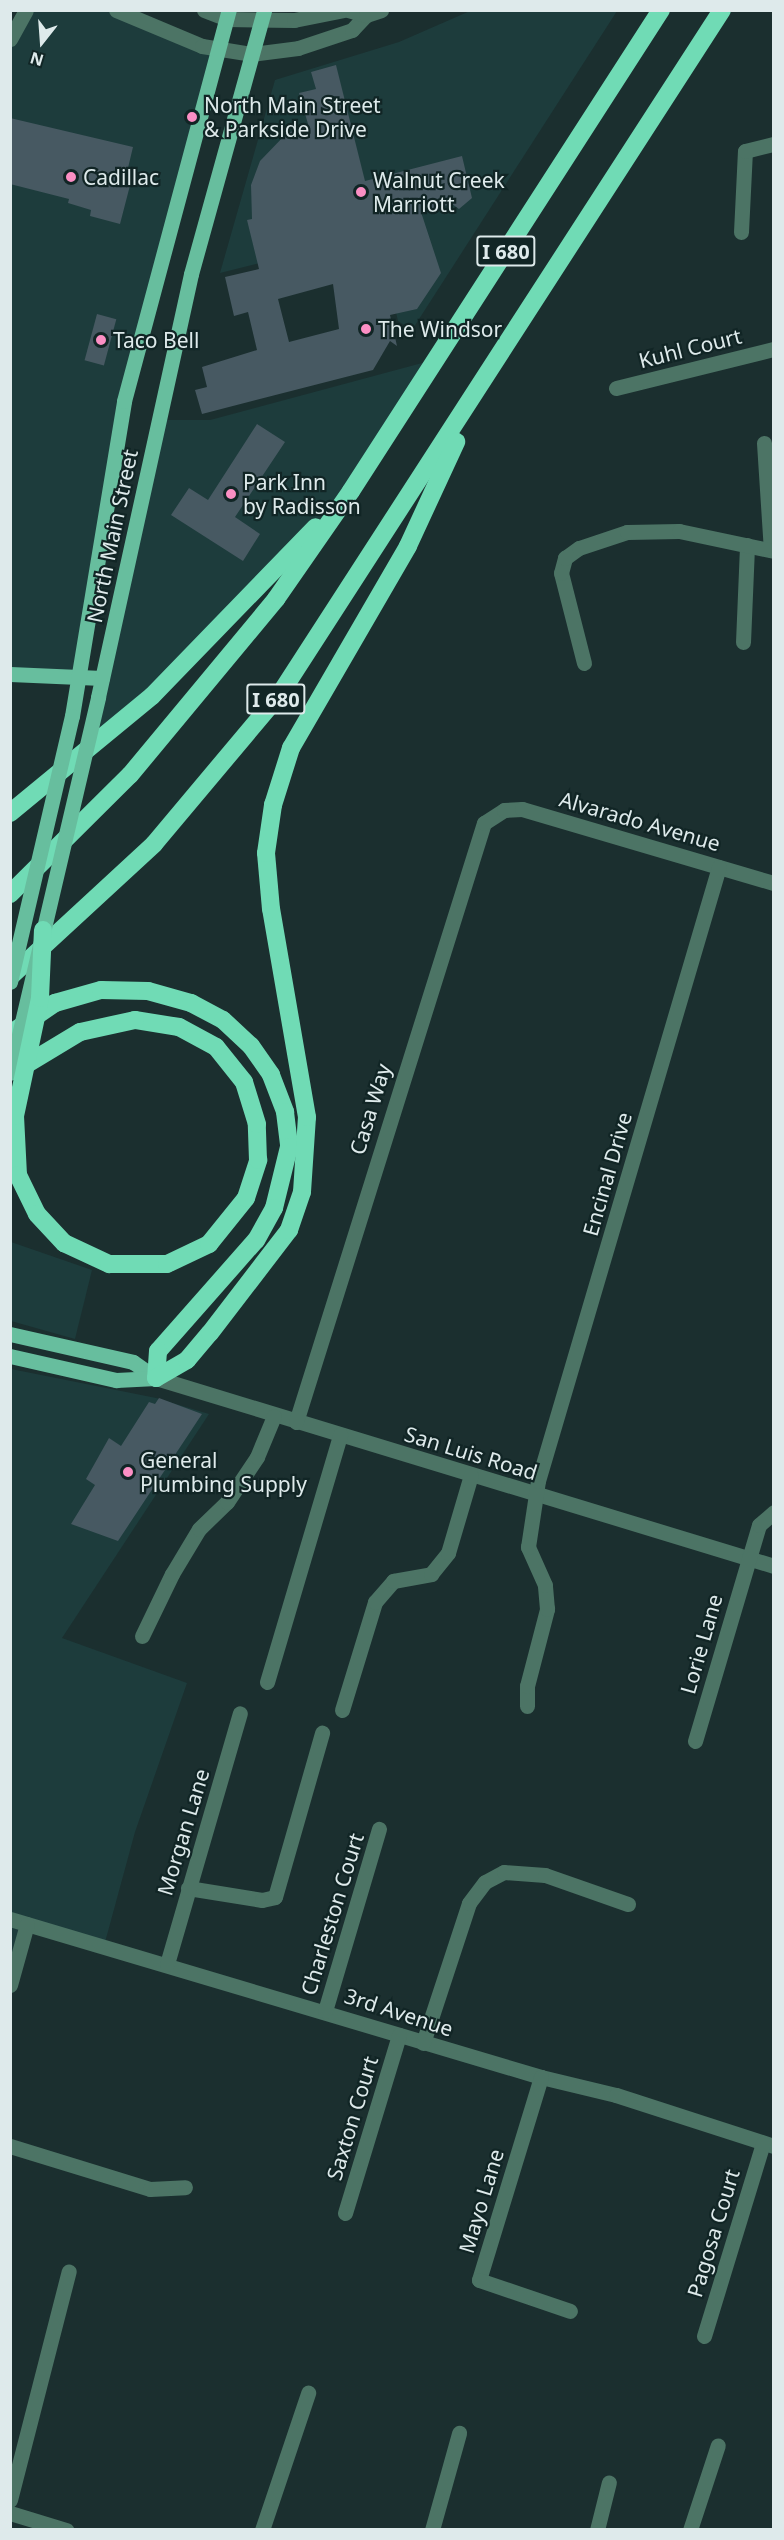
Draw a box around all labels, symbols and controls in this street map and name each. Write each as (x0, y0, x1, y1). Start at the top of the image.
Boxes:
north arrow (12, 12, 72, 72)
text: N (27, 47, 46, 72)
place label: North Main Street & Parkside Drive (204, 92, 381, 142)
marker: North Main Street & Parkside Drive (185, 110, 199, 124)
place label: Cadillac (83, 164, 159, 190)
place label: Walnut Creek Marriott (373, 167, 505, 217)
marker: Cadillac (64, 170, 78, 184)
marker: Walnut Creek Marriott (354, 185, 368, 199)
road number: I 680 (476, 234, 536, 268)
place label: The Windsor (378, 316, 502, 342)
marker: The Windsor (359, 322, 373, 336)
street label: Kuhl Court (636, 323, 744, 373)
place label: Taco Bell (113, 327, 199, 353)
marker: Taco Bell (94, 333, 108, 347)
street label: North Main Street (81, 447, 143, 625)
place label: Park Inn by Radisson (243, 469, 361, 519)
marker: Park Inn by Radisson (224, 487, 238, 501)
road number: I 680 (246, 682, 306, 716)
street label: Alvarado Avenue (557, 786, 723, 856)
street label: Casa Way (344, 1060, 396, 1158)
street label: Encinal Drive (577, 1109, 637, 1239)
street label: San Luis Road (402, 1421, 540, 1485)
place label: General Plumbing Supply (140, 1447, 307, 1497)
marker: General Plumbing Supply (121, 1465, 135, 1479)
street label: Lorie Lane (675, 1591, 727, 1697)
street label: Morgan Lane (152, 1766, 214, 1898)
street label: Charleston Court (295, 1830, 369, 1998)
street label: 3rd Avenue (342, 1983, 456, 2041)
street label: Saxton Court (321, 2053, 383, 2183)
street label: Mayo Lane (453, 2146, 509, 2256)
street label: Pagosa Court (682, 2166, 744, 2300)

